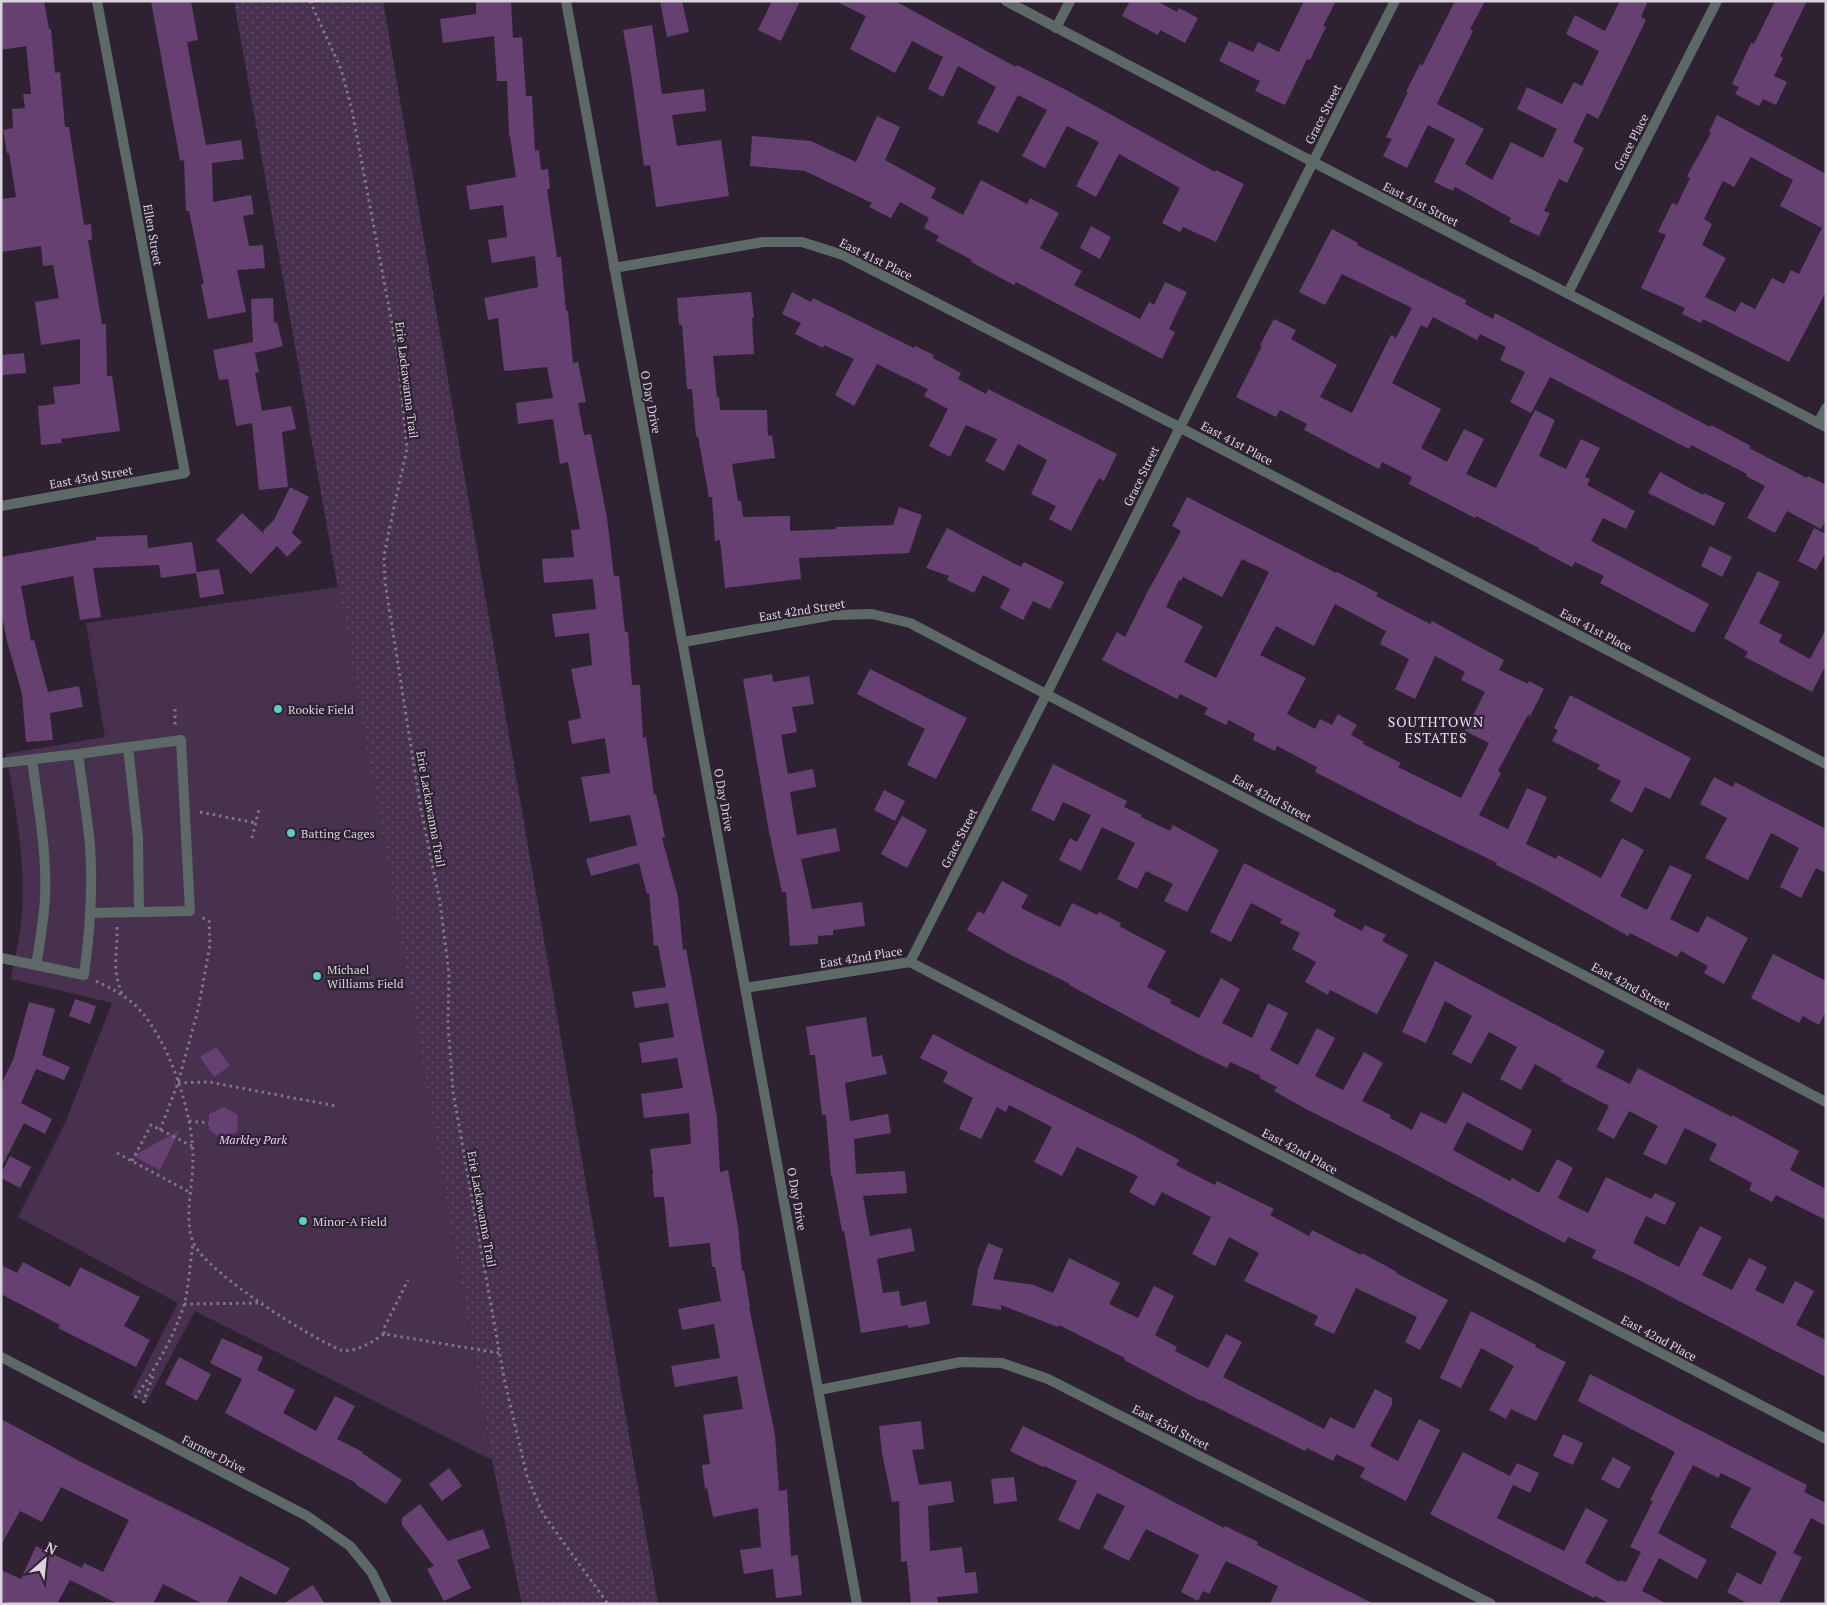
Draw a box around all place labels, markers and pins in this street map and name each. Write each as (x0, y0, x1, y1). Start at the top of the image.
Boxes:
place label: Rookie Field (288, 702, 354, 717)
marker: Rookie Field (272, 703, 284, 715)
place label: Batting Cages (301, 826, 375, 841)
marker: Batting Cages (285, 827, 297, 839)
place label: Michael Williams Field (327, 962, 404, 991)
marker: Michael Williams Field (311, 970, 323, 982)
place label: Minor-A Field (313, 1214, 387, 1229)
marker: Minor-A Field (297, 1215, 309, 1227)

